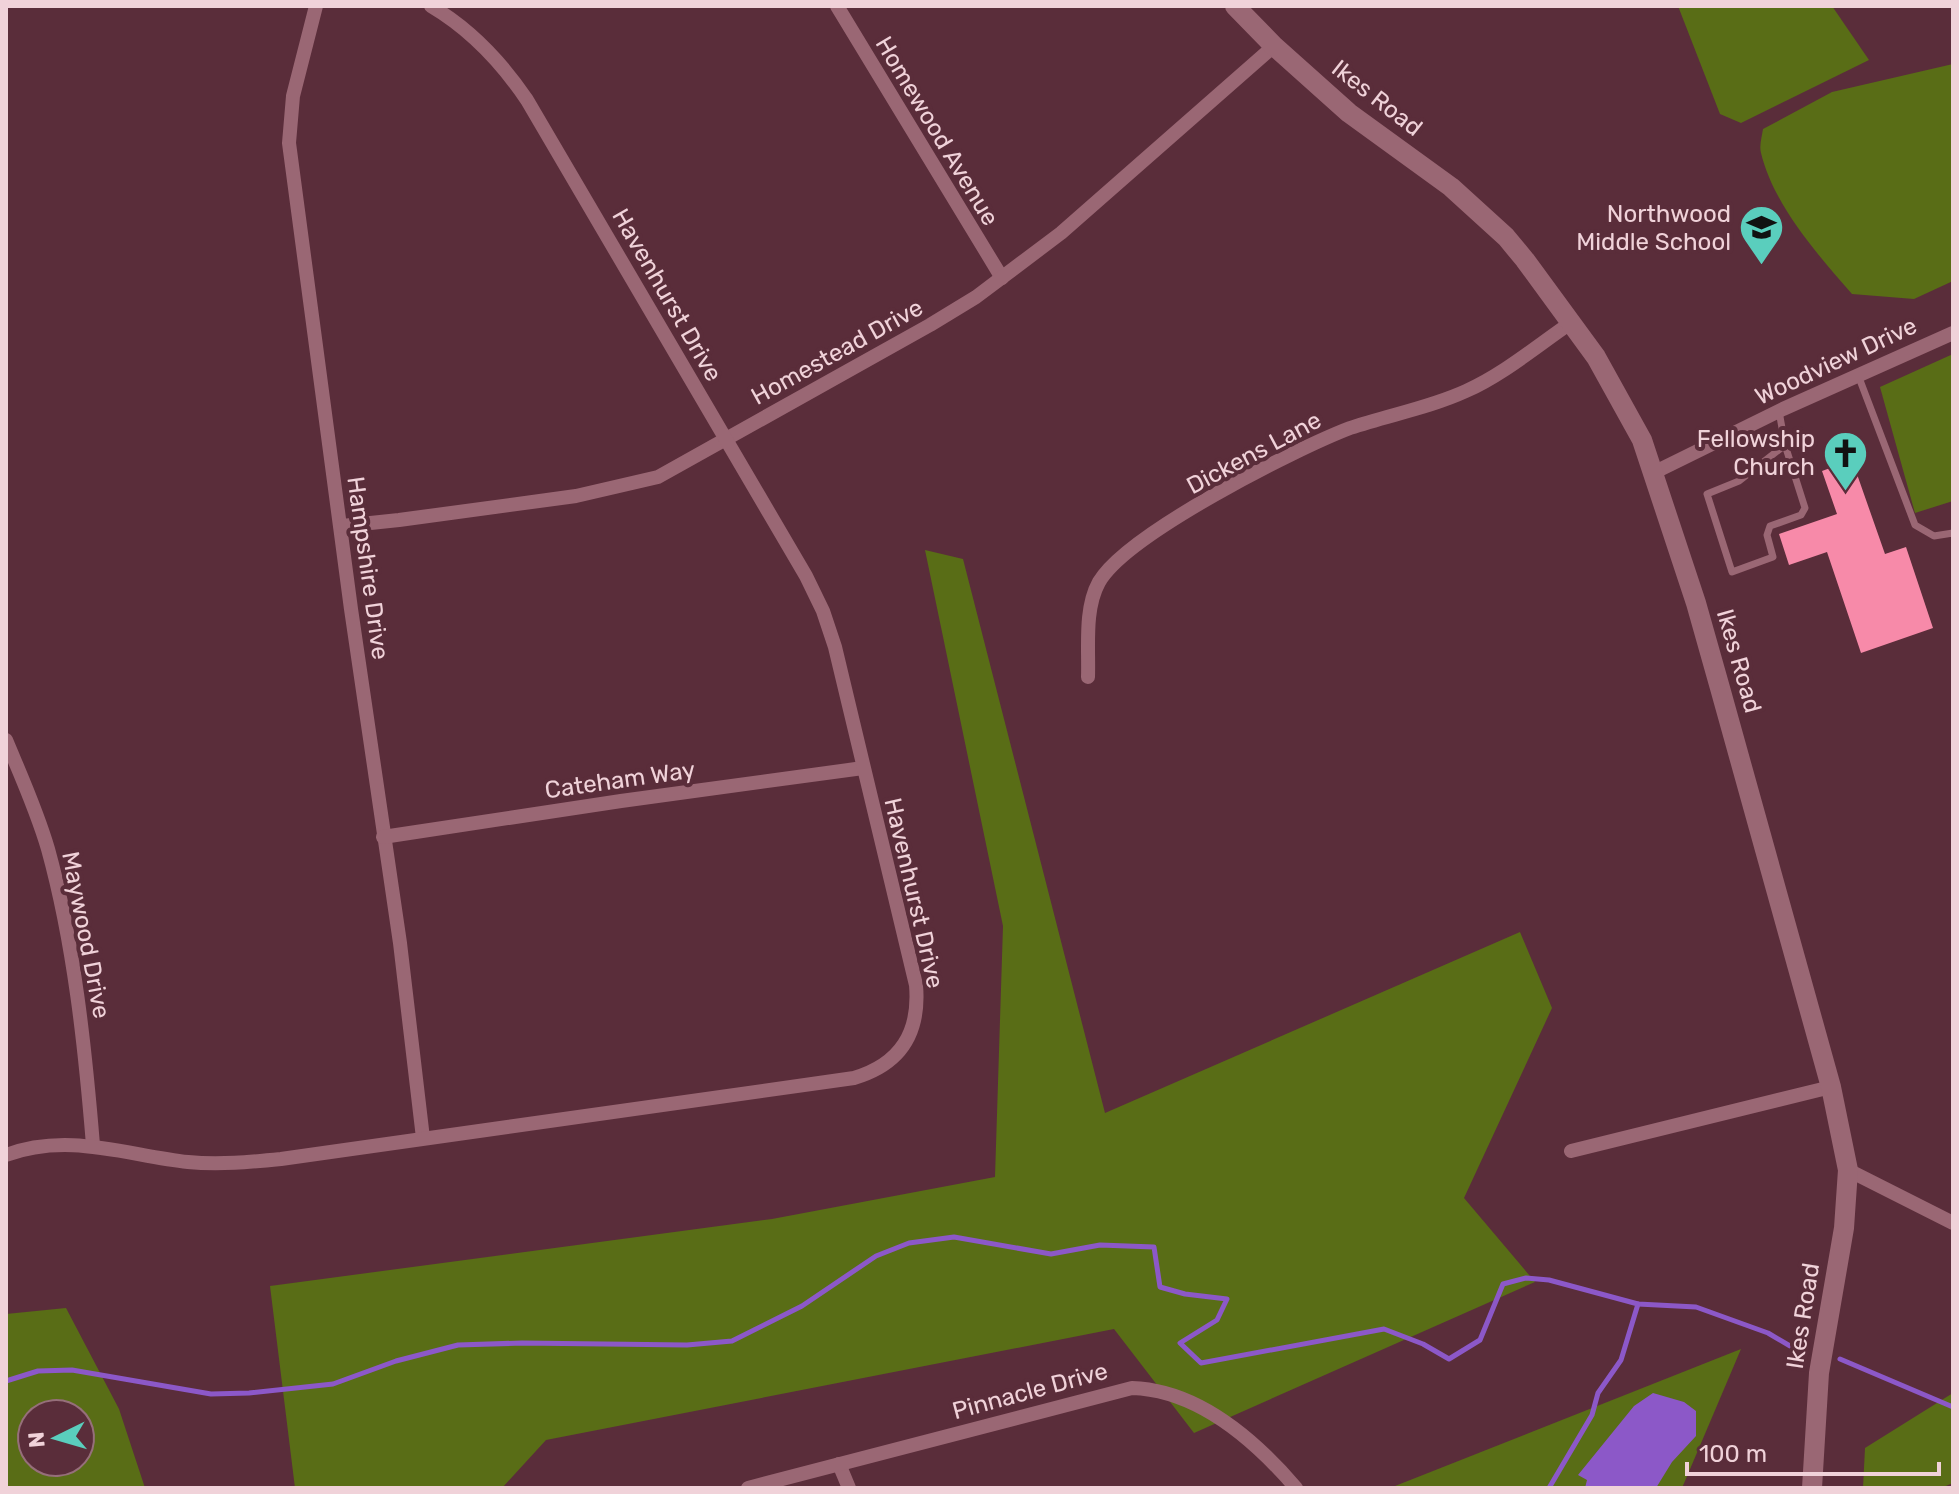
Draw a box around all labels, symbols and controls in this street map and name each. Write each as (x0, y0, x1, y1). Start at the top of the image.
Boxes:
street label: Homewood Avenue (870, 31, 1004, 231)
street label: Ikes Road (1326, 54, 1428, 142)
place label: Northwood Middle School (1576, 200, 1731, 256)
street label: Havenhurst Drive (606, 204, 728, 386)
school or university icon: Northwood Middle School (1738, 204, 1786, 267)
street label: Homestead Drive (746, 293, 928, 411)
street label: Woodview Drive (1751, 311, 1921, 411)
street label: Dickens Lane (1182, 406, 1326, 500)
place label: Fellowship Church (1697, 425, 1815, 481)
church icon: Fellowship Church (1822, 429, 1870, 492)
street label: Hampshire Drive (341, 475, 395, 661)
street label: Ikes Road (1711, 606, 1767, 716)
street label: Cateham Way (543, 756, 697, 804)
street label: Havenhurst Drive (878, 795, 950, 991)
street label: Maywood Drive (56, 849, 116, 1021)
street label: Ikes Road (1781, 1261, 1825, 1371)
street label: Pinnacle Drive (949, 1357, 1111, 1425)
north arrow (16, 1398, 96, 1478)
scale bar (1687, 1426, 1939, 1476)
text: N (22, 1431, 51, 1449)
text: 100 m (1699, 1440, 1767, 1468)

